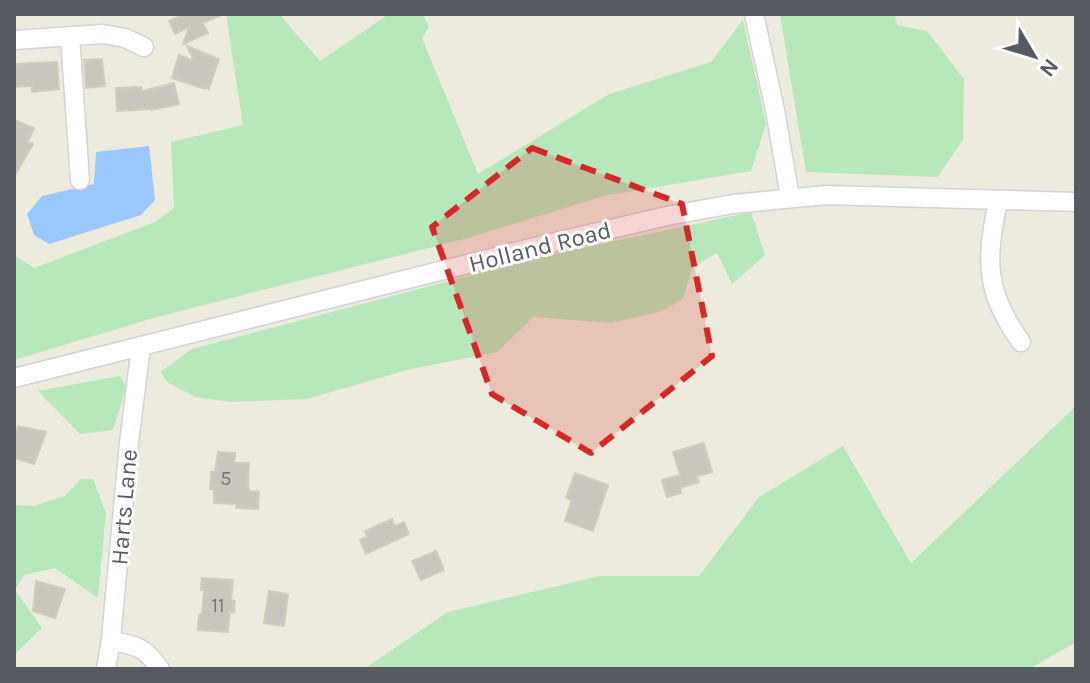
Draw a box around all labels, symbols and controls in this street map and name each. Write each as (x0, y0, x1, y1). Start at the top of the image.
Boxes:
north arrow (994, 16, 1074, 96)
text: N (1034, 53, 1064, 82)
street label: Holland Road (466, 216, 614, 278)
street label: Harts Lane (105, 448, 143, 566)
house number: 5 (220, 467, 232, 490)
house number: 11 (211, 594, 225, 617)

